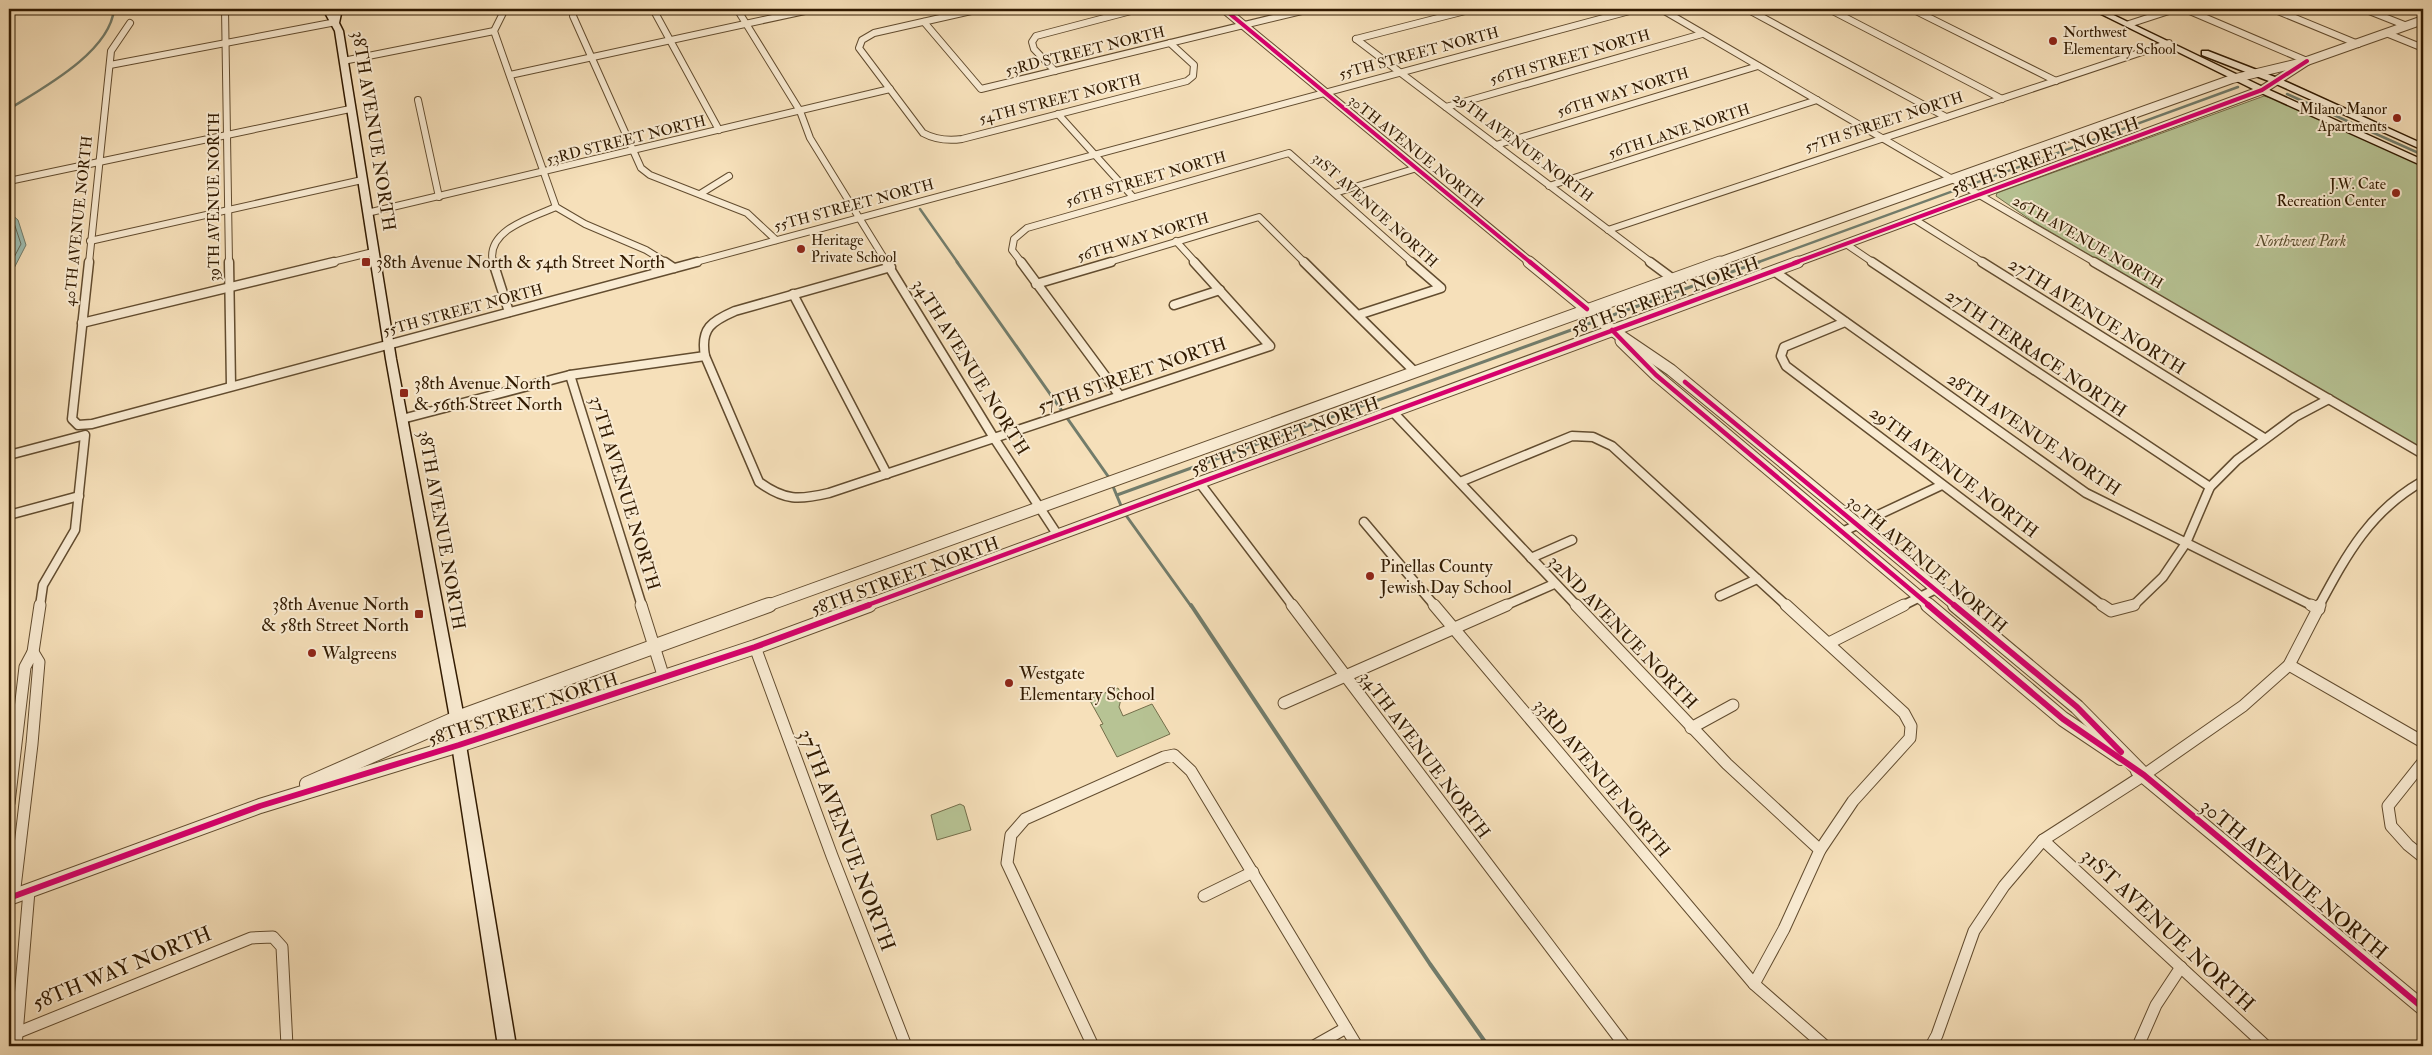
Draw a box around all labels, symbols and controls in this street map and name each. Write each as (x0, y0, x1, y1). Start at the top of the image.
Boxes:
street label: 53RD STREET NORTH (1003, 22, 1167, 81)
street label: 55TH STREET NORTH (1337, 23, 1501, 84)
place label: Northwest Elementary School (2063, 23, 2176, 59)
street label: 56TH STREET NORTH (1488, 25, 1653, 89)
street label: 38TH AVENUE NORTH (346, 29, 401, 233)
marker: Northwest Elementary School (2047, 35, 2059, 47)
street label: 56TH WAY NORTH (1555, 63, 1691, 122)
street label: 54TH STREET NORTH (977, 70, 1143, 129)
street label: 29TH AVENUE NORTH (1449, 88, 1597, 206)
street label: 57TH STREET NORTH (1803, 88, 1966, 157)
street label: 30TH AVENUE NORTH (1344, 91, 1487, 212)
street label: 56TH LANE NORTH (1606, 100, 1752, 163)
place label: Milano Manor Apartments (2299, 100, 2387, 137)
street label: 53RD STREET NORTH (544, 111, 708, 170)
street label: 39TH AVENUE NORTH (205, 112, 224, 282)
street label: 58TH STREET NORTH (1948, 112, 2142, 201)
marker: Milano Manor Apartments (2391, 112, 2403, 124)
street label: 40TH AVENUE NORTH (60, 135, 97, 307)
street label: 56TH STREET NORTH (1064, 147, 1229, 211)
street label: 31ST AVENUE NORTH (1308, 149, 1442, 272)
street label: 55TH STREET NORTH (772, 175, 936, 236)
place label: J.W. Cate Recreation Center (2277, 175, 2386, 211)
marker: J.W. Cate Recreation Center (2390, 187, 2402, 199)
street label: 26TH AVENUE NORTH (2009, 191, 2166, 293)
street label: 56TH WAY NORTH (1075, 208, 1211, 267)
place label: Heritage Private School (811, 231, 897, 267)
park label: Northwest Park (2255, 232, 2346, 251)
marker: Heritage Private School (795, 243, 807, 255)
place label: 38th Avenue North & 54th Street North (376, 251, 666, 274)
street label: 58TH STREET NORTH (1568, 252, 1762, 341)
street label: 27TH AVENUE NORTH (2004, 253, 2189, 380)
marker: 38th Avenue North & 54th Street North (360, 256, 372, 268)
street label: 34TH AVENUE NORTH (907, 275, 1034, 460)
street label: 55TH STREET NORTH (381, 280, 545, 341)
street label: 27TH TERRACE NORTH (1941, 284, 2131, 423)
street label: 57TH STREET NORTH (1035, 332, 1230, 419)
street label: 28TH AVENUE NORTH (1943, 368, 2125, 501)
place label: 38th Avenue North & 56th Street North (414, 372, 563, 416)
marker: 38th Avenue North & 56th Street North (398, 387, 410, 399)
street label: 58TH STREET NORTH (1188, 392, 1382, 481)
street label: 37TH AVENUE NORTH (584, 393, 665, 593)
street label: 29TH AVENUE NORTH (1865, 401, 2043, 543)
street label: 38TH AVENUE NORTH (413, 429, 470, 632)
street label: 30TH AVENUE NORTH (1842, 490, 2012, 638)
street label: 58TH STREET NORTH (808, 532, 1002, 621)
street label: 32ND AVENUE NORTH (1543, 550, 1702, 714)
place label: Pinellas County Jewish Day School (1379, 555, 1512, 599)
marker: Pinellas County Jewish Day School (1364, 570, 1376, 582)
place label: 38th Avenue North & 58th Street North (261, 593, 410, 637)
marker: 38th Avenue North & 58th Street North (413, 608, 425, 620)
place label: Walgreens (321, 642, 397, 665)
marker: Walgreens (306, 647, 318, 659)
place label: Westgate Elementary School (1018, 662, 1155, 706)
street label: 34TH AVENUE NORTH (1354, 667, 1495, 843)
street label: 58TH STREET NORTH (425, 668, 621, 751)
marker: Westgate Elementary School (1003, 677, 1015, 689)
street label: 33RD AVENUE NORTH (1529, 694, 1675, 862)
street label: 37TH AVENUE NORTH (792, 725, 901, 955)
street label: 30TH AVENUE NORTH (2194, 793, 2393, 966)
street label: 31ST AVENUE NORTH (2075, 843, 2260, 1018)
street label: 58TH WAY NORTH (29, 920, 216, 1017)

